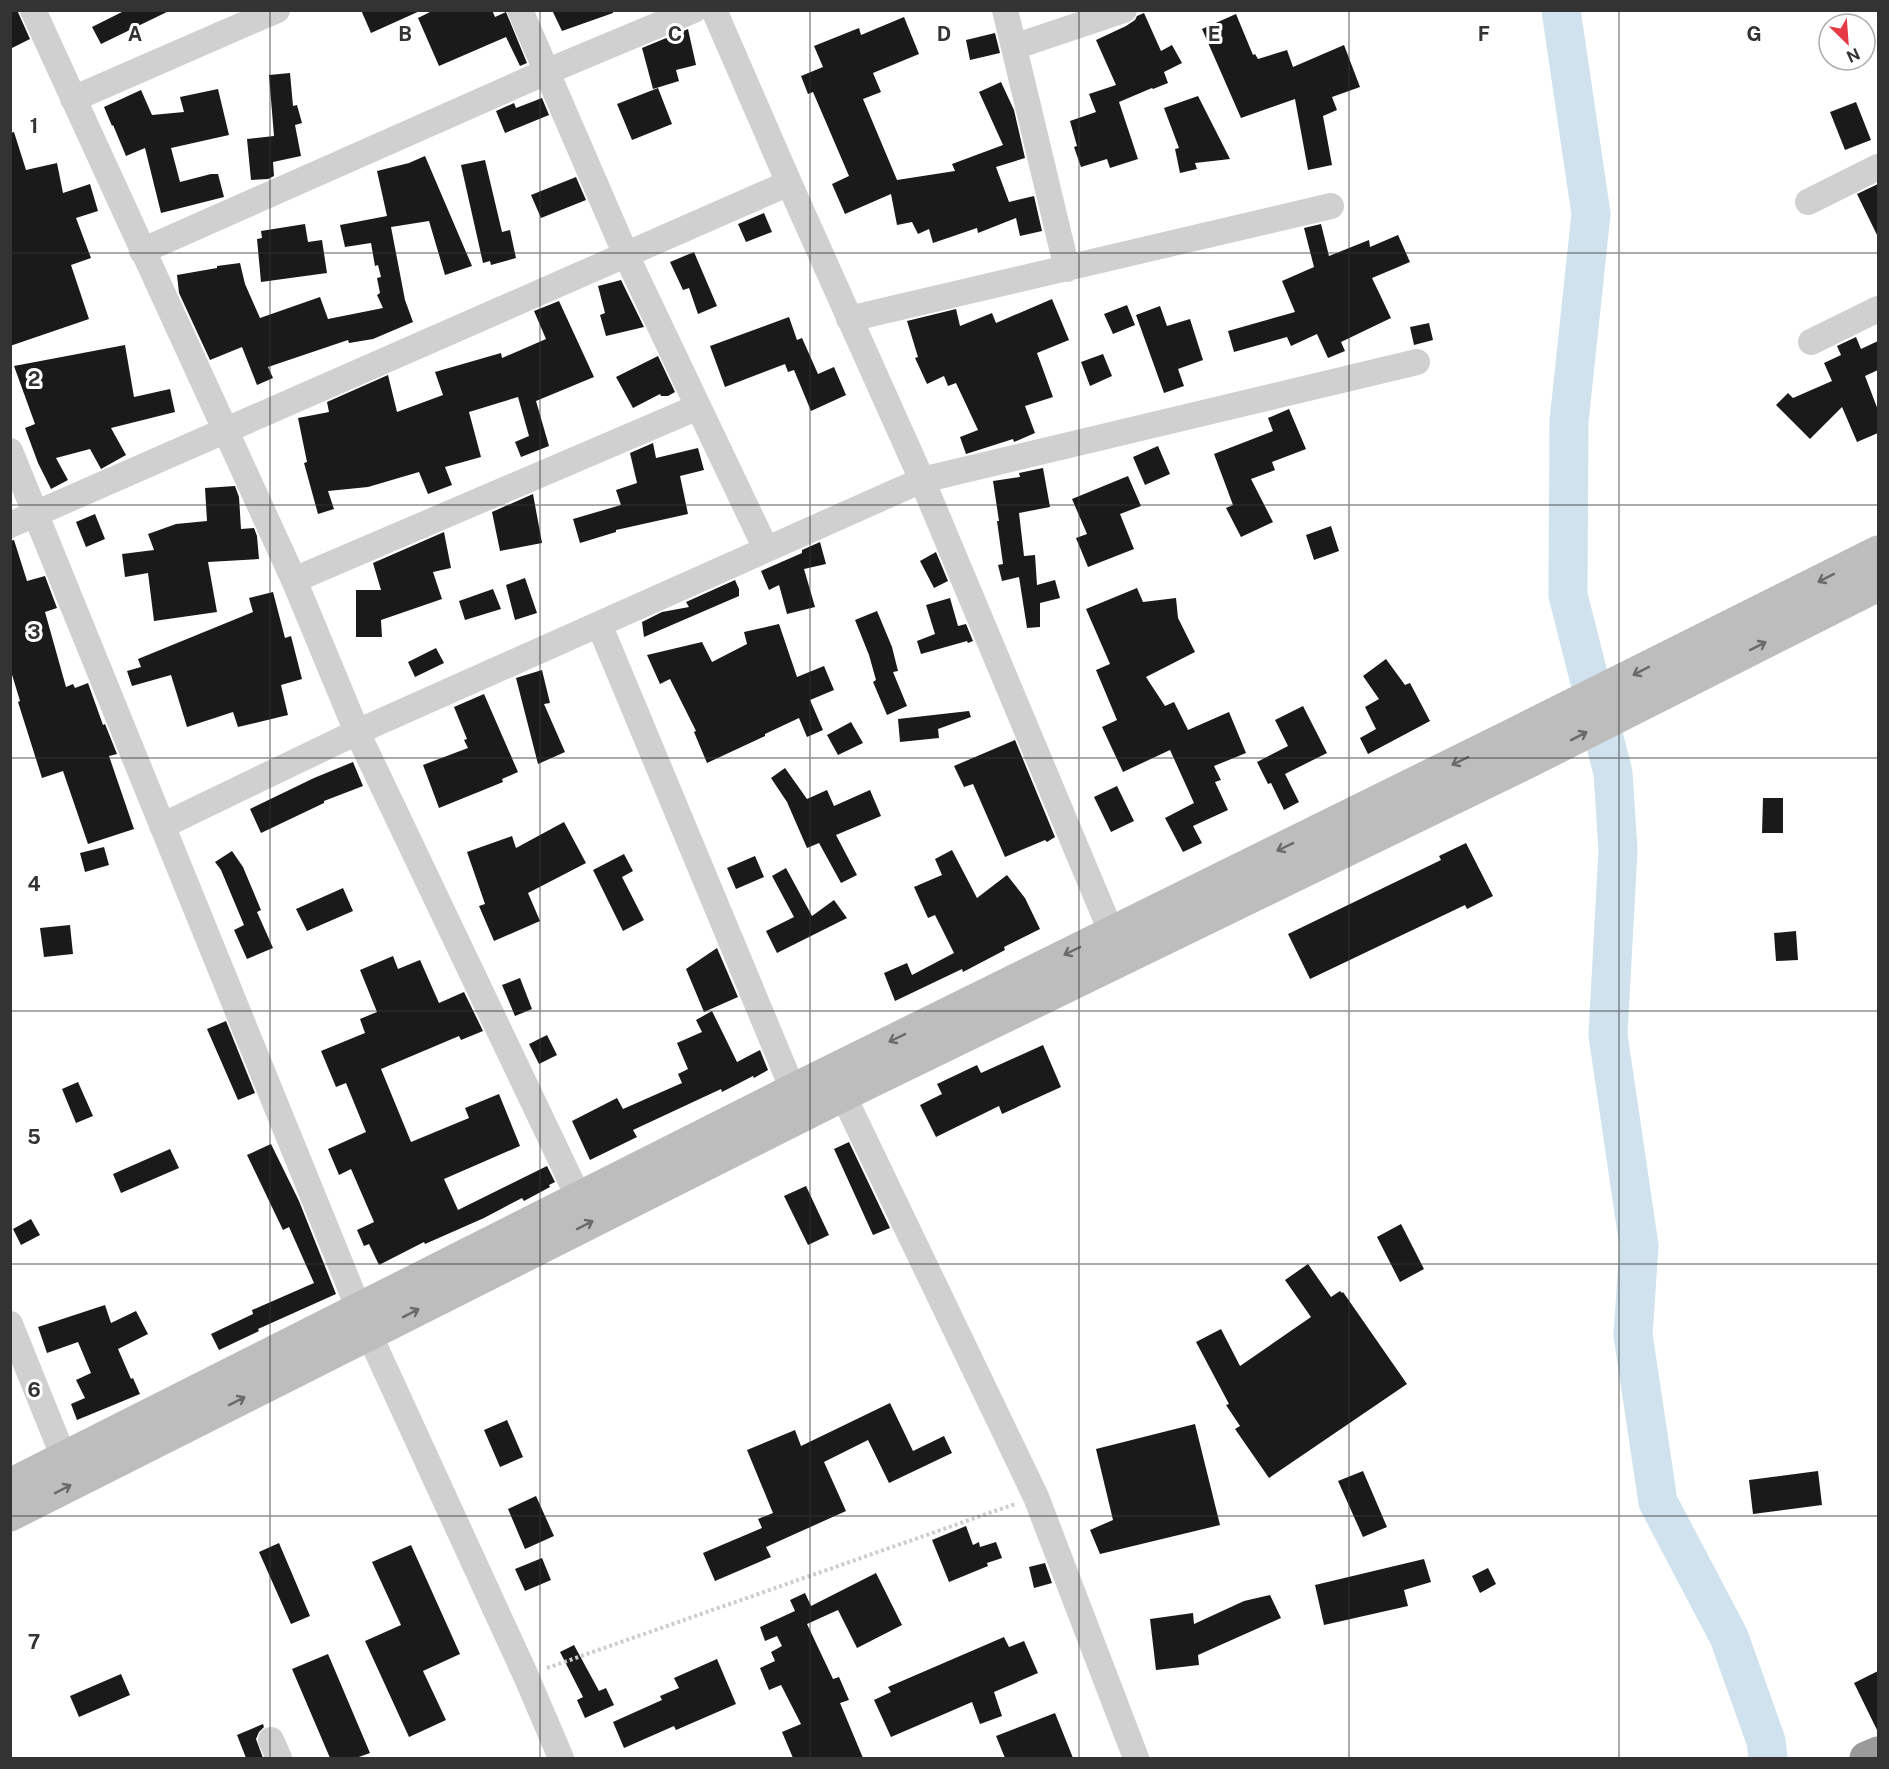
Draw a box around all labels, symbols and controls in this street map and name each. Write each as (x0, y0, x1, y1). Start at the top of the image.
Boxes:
north arrow (1817, 12, 1877, 72)
text: A (128, 22, 142, 46)
text: B (398, 22, 412, 46)
text: C (668, 22, 682, 46)
text: D (937, 22, 951, 46)
text: E (1208, 22, 1220, 46)
text: F (1478, 22, 1490, 46)
text: G (1746, 22, 1762, 46)
text: N (1843, 44, 1863, 66)
text: 1 (30, 114, 38, 138)
text: 2 (28, 367, 40, 391)
one-way arrow (1818, 573, 1836, 584)
text: 3 (27, 620, 41, 644)
one-way arrow (1749, 640, 1767, 651)
one-way arrow (1632, 665, 1650, 677)
one-way arrow (1569, 730, 1587, 742)
one-way arrow (1451, 756, 1469, 767)
one-way arrow (1276, 841, 1294, 853)
text: 4 (27, 872, 41, 896)
one-way arrow (1063, 946, 1081, 958)
one-way arrow (889, 1033, 907, 1044)
text: 5 (27, 1125, 41, 1149)
one-way arrow (576, 1219, 593, 1231)
one-way arrow (402, 1307, 419, 1319)
text: 6 (27, 1378, 41, 1402)
one-way arrow (227, 1395, 245, 1406)
one-way arrow (53, 1482, 71, 1494)
text: 7 (28, 1630, 40, 1654)

